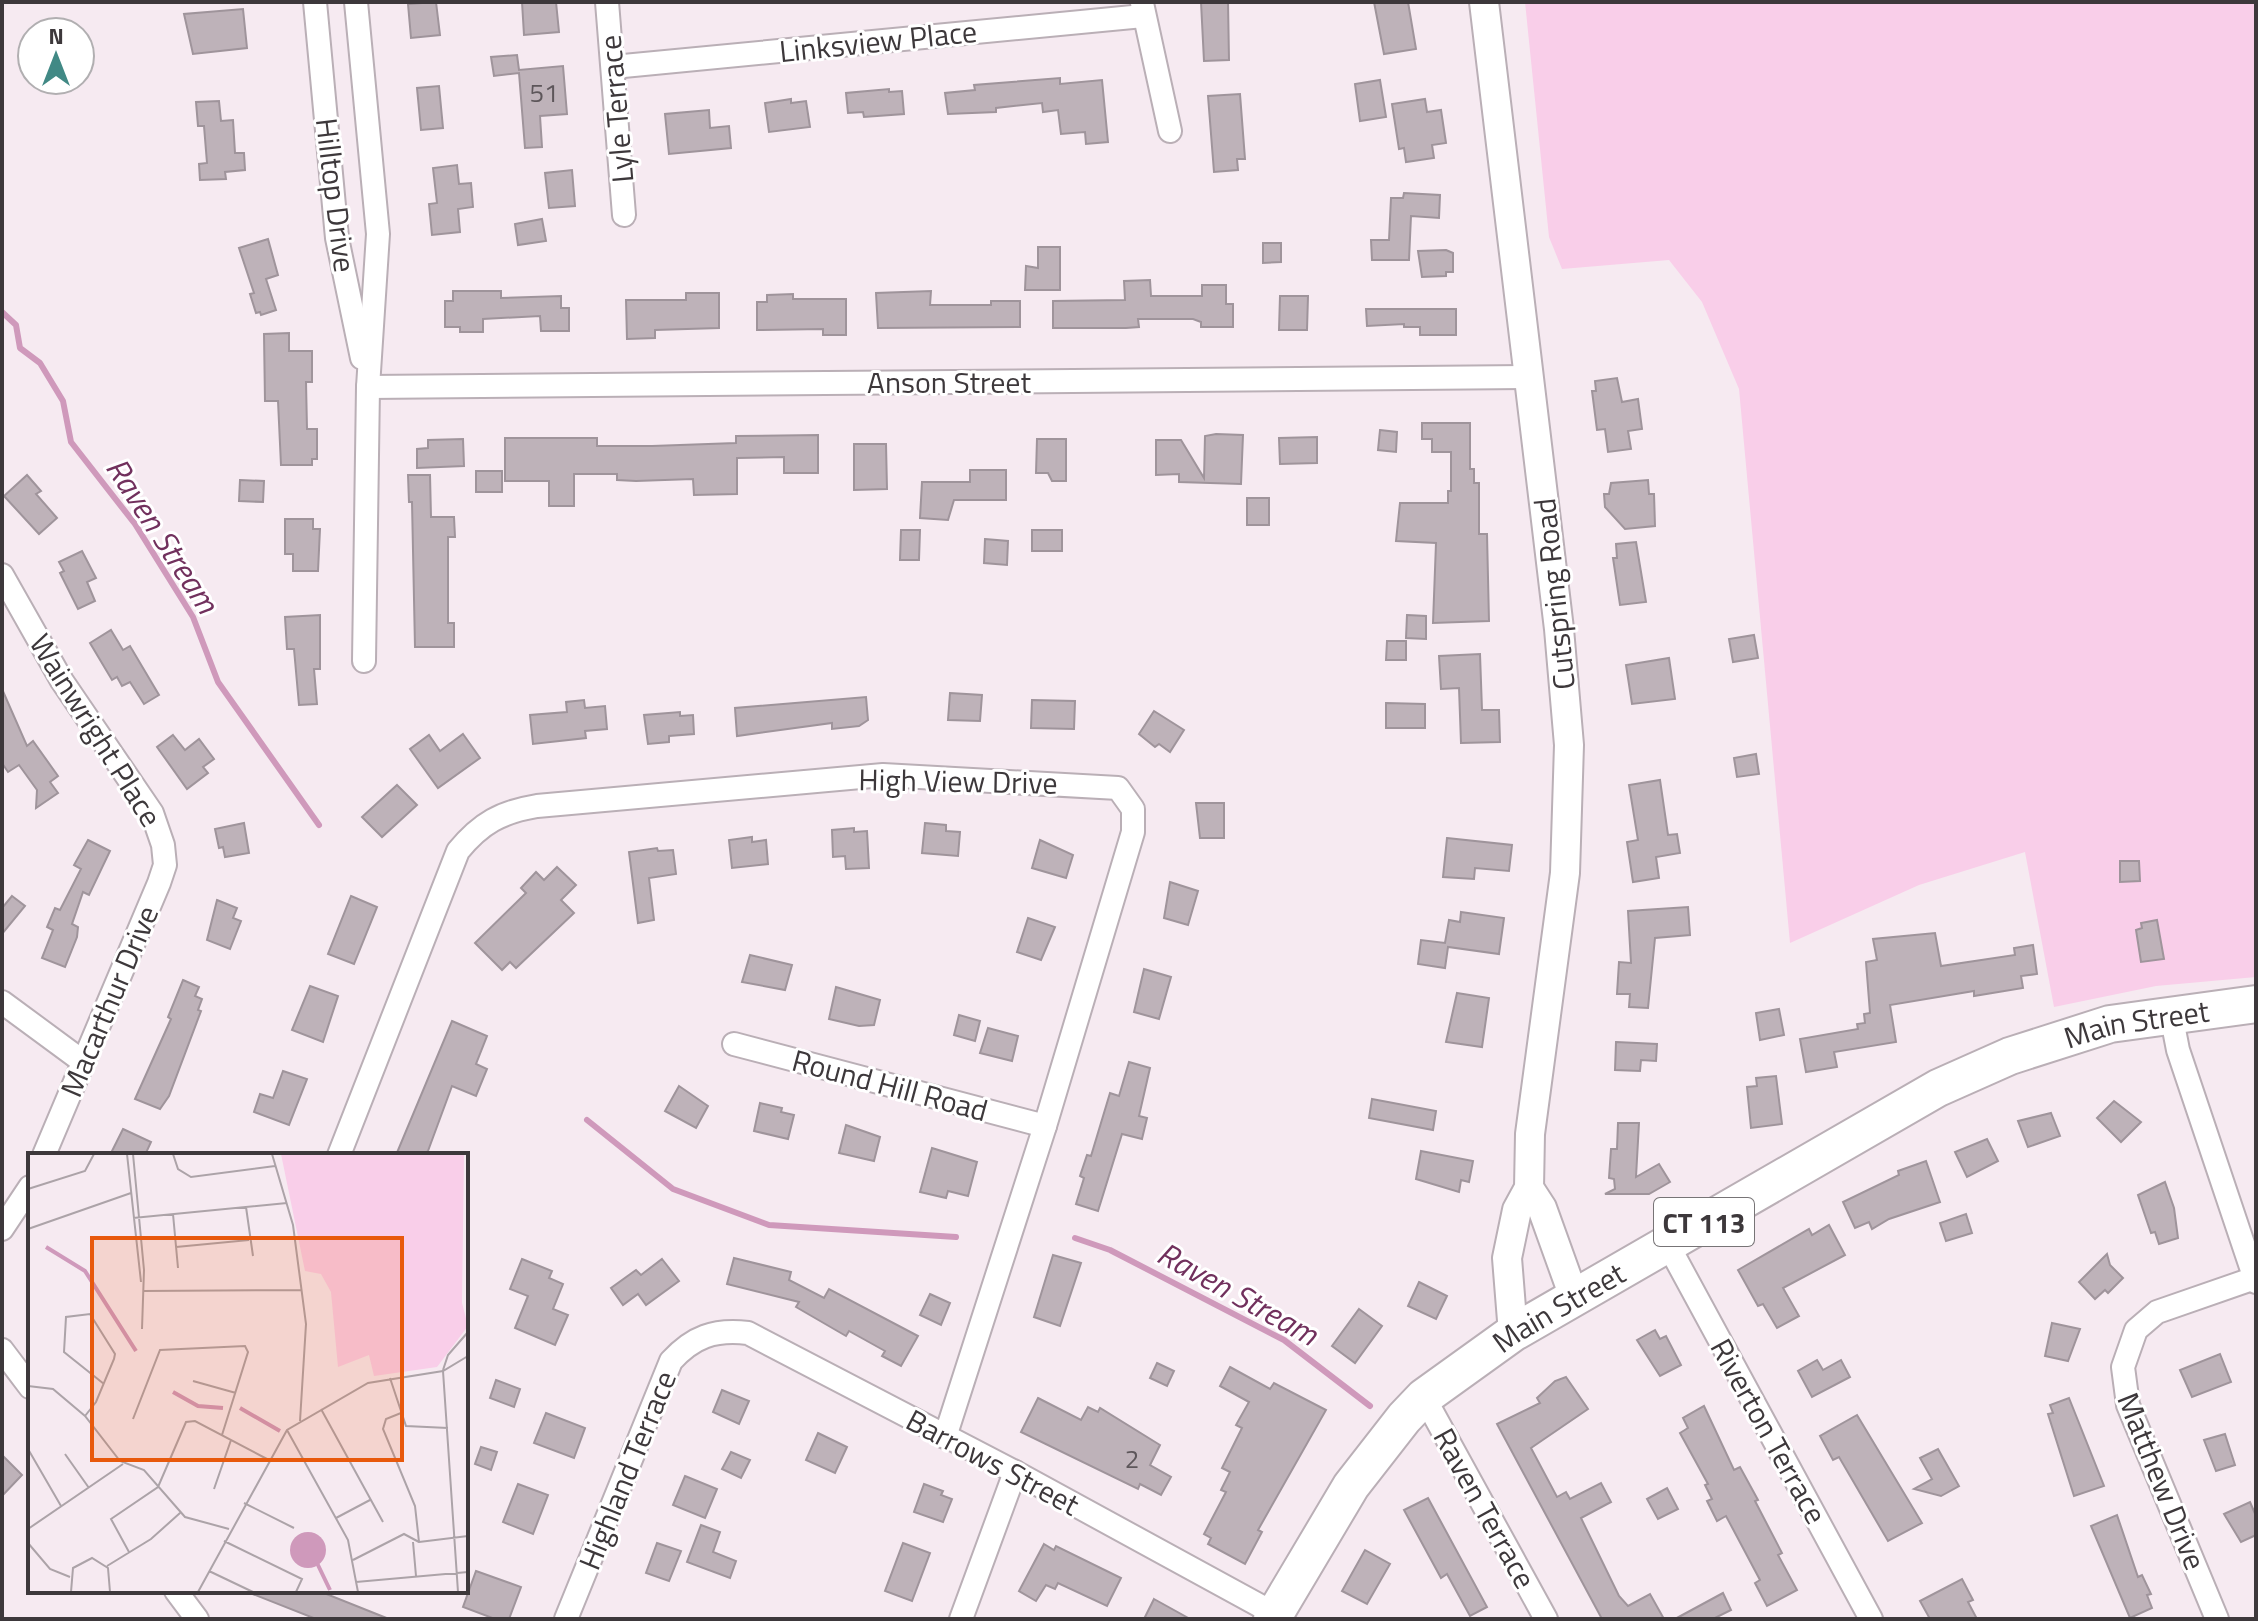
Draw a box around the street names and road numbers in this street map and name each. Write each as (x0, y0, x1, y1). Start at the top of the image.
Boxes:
street label: Linksview Place (777, 8, 979, 74)
street label: Lyle Terrace (587, 33, 645, 185)
street label: Hilltop Drive (304, 115, 368, 275)
street label: Anson Street (867, 359, 1031, 405)
street label: Cutspring Road (1521, 496, 1587, 692)
street label: Wainwright Place (18, 625, 174, 835)
street label: High View Drive (858, 756, 1058, 806)
street label: Macarthur Drive (48, 898, 170, 1104)
street label: Main Street (2058, 988, 2212, 1060)
street label: Round Hill Road (787, 1037, 993, 1133)
road number: CT 113 (1654, 1198, 1754, 1246)
street label: Main Street (1483, 1250, 1634, 1364)
street label: Riverton Terrace (1699, 1330, 1839, 1532)
street label: Highland Terrace (566, 1364, 688, 1576)
street label: Matthew Drive (2106, 1385, 2218, 1577)
street label: Barrows Street (898, 1397, 1088, 1527)
street label: Raven Terrace (1422, 1419, 1548, 1597)

